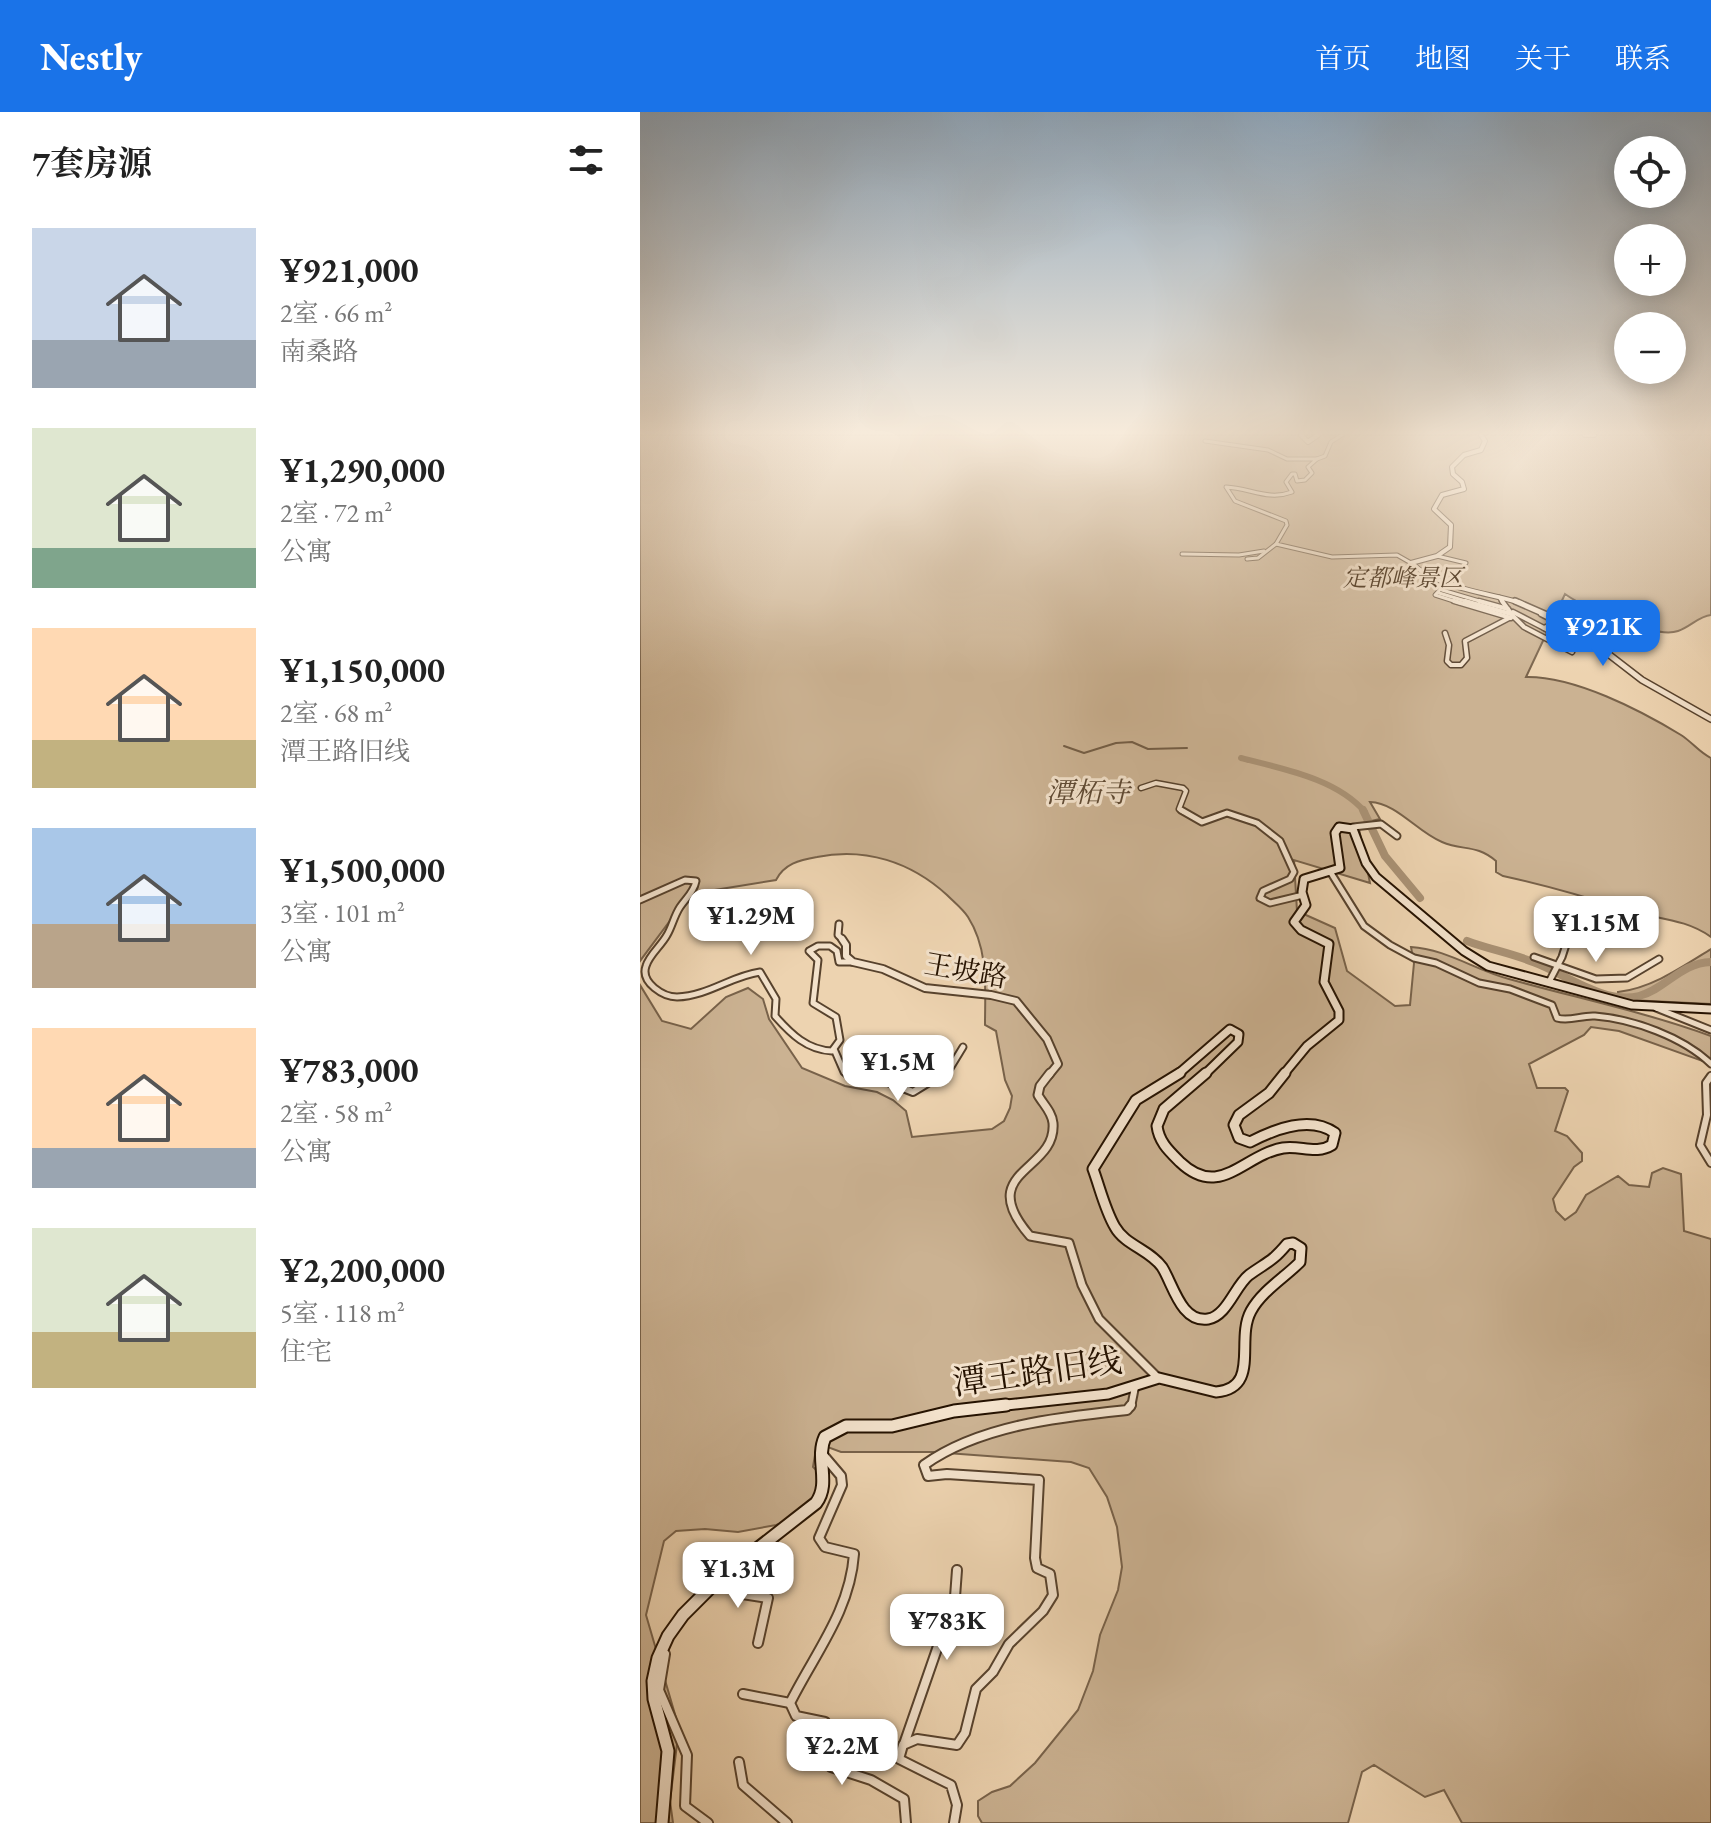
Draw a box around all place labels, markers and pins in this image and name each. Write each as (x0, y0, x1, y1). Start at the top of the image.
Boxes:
pin: ¥921K (1547, 600, 1659, 668)
pin: ¥1.29M (686, 889, 816, 957)
pin: ¥1.15M (1531, 896, 1661, 964)
pin: ¥1.5M (842, 1035, 954, 1103)
pin: ¥1.3M (682, 1542, 794, 1610)
pin: ¥783K (891, 1594, 1003, 1662)
pin: ¥2.2M (786, 1719, 898, 1787)

